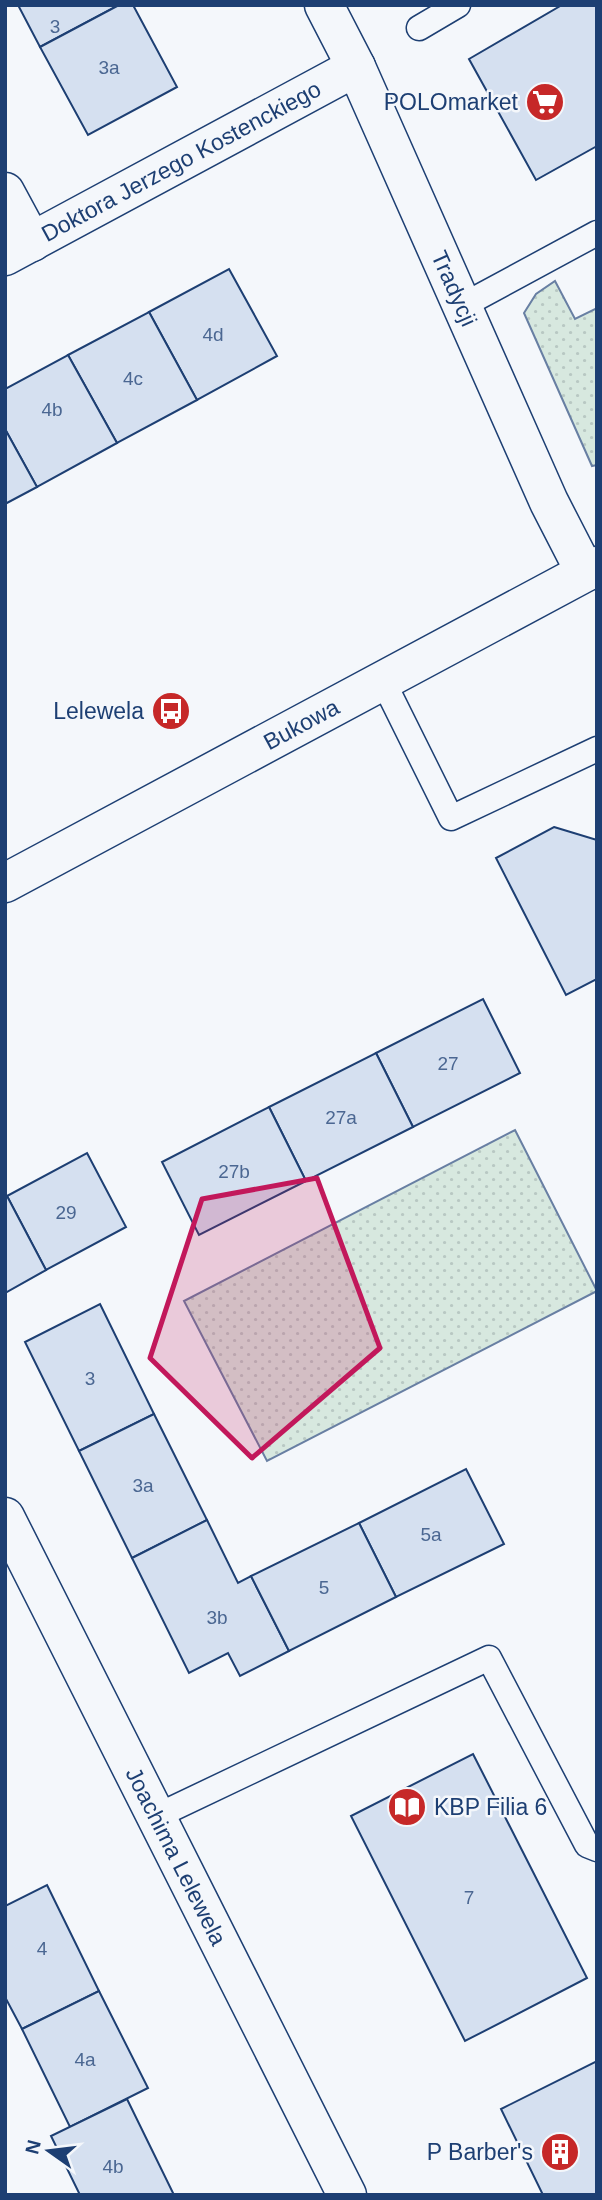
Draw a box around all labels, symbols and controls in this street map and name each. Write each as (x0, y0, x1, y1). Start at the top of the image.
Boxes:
house number: 3 (50, 16, 60, 37)
house number: 3a (98, 57, 120, 78)
street label: Doktora Jerzego Kostenckiego (37, 75, 325, 247)
supermarket icon: POLOmarket (524, 81, 566, 123)
place label: POLOmarket (384, 89, 519, 115)
street label: Tradycji (426, 247, 482, 330)
house number: 4d (202, 324, 224, 345)
house number: 4c (123, 368, 143, 389)
house number: 4b (41, 399, 63, 420)
bus stop icon: Lelewela (150, 690, 192, 732)
street label: Bukowa (259, 694, 344, 755)
place label: Lelewela (53, 698, 144, 724)
house number: 27 (437, 1053, 459, 1074)
house number: 27a (325, 1107, 357, 1128)
house number: 27b (218, 1161, 250, 1182)
house number: 29 (55, 1202, 77, 1223)
house number: 3 (85, 1368, 95, 1389)
house number: 3a (132, 1475, 154, 1496)
house number: 5a (420, 1524, 442, 1545)
house number: 5 (319, 1577, 329, 1598)
house number: 3b (206, 1607, 228, 1628)
street label: Joachima Lelewela (120, 1763, 232, 1950)
library icon: KBP Filia 6 (386, 1786, 428, 1828)
place label: KBP Filia 6 (434, 1794, 547, 1820)
house number: 7 (464, 1887, 474, 1908)
house number: 4 (37, 1938, 48, 1959)
house number: 4a (74, 2049, 96, 2070)
north arrow (14, 2116, 84, 2186)
building icon: P Barber's (539, 2131, 581, 2173)
text: N (21, 2138, 45, 2156)
place label: P Barber's (427, 2139, 533, 2165)
house number: 4b (102, 2156, 124, 2177)

